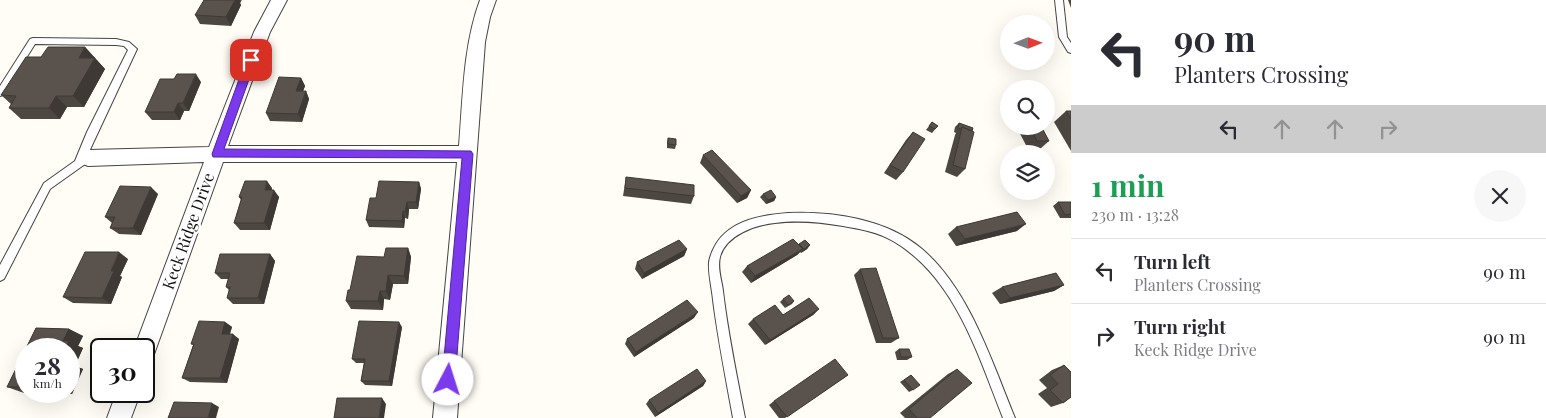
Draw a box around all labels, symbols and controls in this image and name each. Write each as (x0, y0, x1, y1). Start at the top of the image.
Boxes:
text: 90 m (1174, 14, 1256, 61)
north arrow (1000, 15, 1055, 70)
map controls (1000, 15, 1055, 200)
icon: left (1091, 20, 1156, 85)
pin (230, 39, 272, 81)
icon: arrive (237, 46, 265, 74)
text: Planters Crossing (1174, 59, 1348, 89)
button: search (1000, 80, 1055, 135)
icon: left (1215, 115, 1243, 143)
icon: ahead (1268, 115, 1296, 143)
icon: ahead (1321, 115, 1349, 143)
icon: right (1374, 115, 1402, 143)
button: layers (1000, 145, 1055, 200)
text: 1 min (1091, 165, 1165, 205)
street label: Keck Ridge Drive (157, 170, 218, 292)
button: close (1474, 170, 1526, 222)
text: 230 m · 13:28 (1091, 204, 1179, 225)
text: Turn left (1134, 248, 1211, 274)
icon: left (1091, 257, 1119, 285)
text: 90 m (1483, 258, 1526, 284)
text: Planters Crossing (1134, 274, 1261, 295)
text: Turn right (1134, 313, 1226, 339)
icon: right (1091, 322, 1119, 350)
text: 90 m (1483, 323, 1526, 349)
speed limit sign: 30 (90, 338, 155, 403)
text: Keck Ridge Drive (1134, 339, 1257, 360)
text: 28 (34, 348, 61, 381)
position arrow (421, 353, 473, 405)
text: km/h (33, 375, 62, 391)

